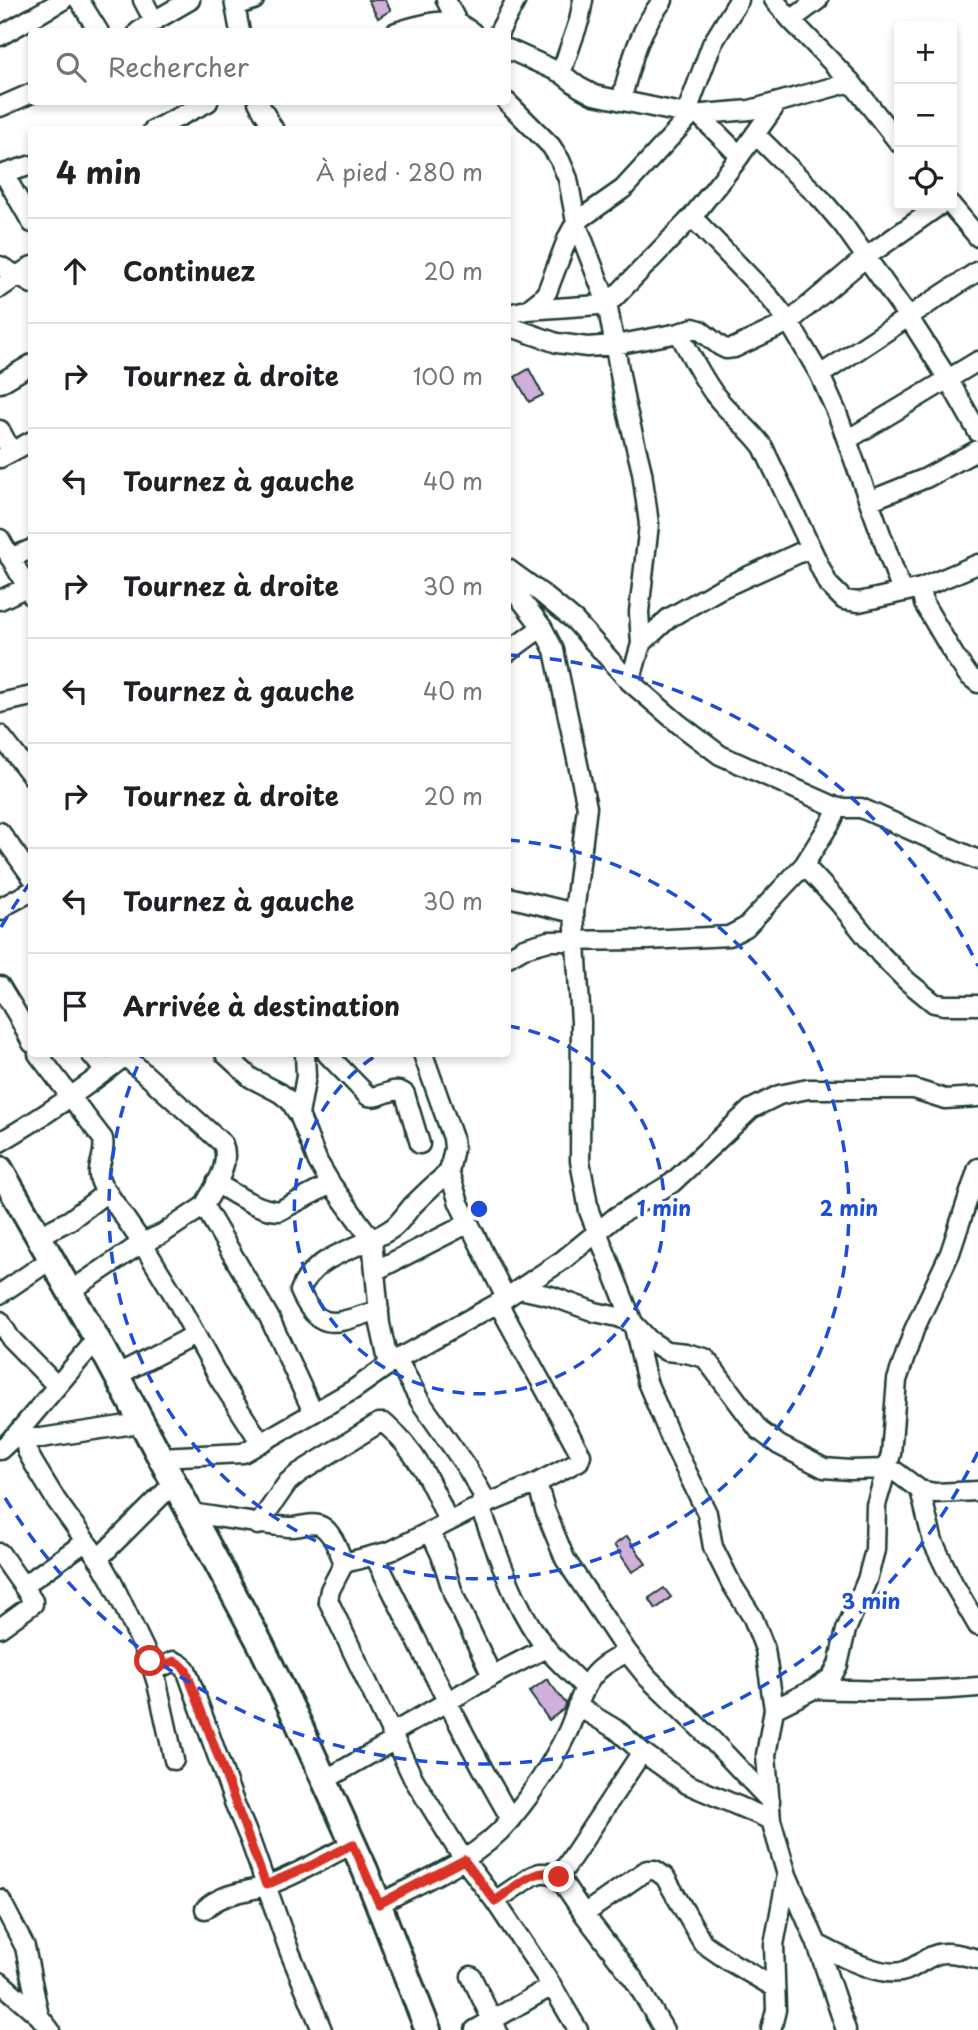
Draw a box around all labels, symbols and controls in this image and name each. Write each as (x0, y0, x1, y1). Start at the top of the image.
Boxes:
map controls (894, 21, 957, 210)
button: + (894, 21, 957, 84)
search box (28, 28, 511, 105)
text: Rechercher (108, 47, 249, 86)
icon: search (52, 48, 90, 86)
button: − (894, 84, 957, 147)
button: locate (894, 147, 957, 210)
text: 4 min (56, 149, 142, 194)
text: À pied · 280 m (316, 154, 483, 189)
text: Continuez (123, 251, 255, 290)
icon: ahead (56, 252, 94, 290)
text: 20 m (424, 253, 483, 288)
text: Tournez à droite (123, 356, 339, 395)
icon: right (56, 357, 94, 395)
text: 100 m (413, 358, 483, 393)
text: Tournez à gauche (123, 461, 354, 500)
icon: left (56, 462, 94, 500)
text: 40 m (423, 463, 483, 498)
text: Tournez à droite (123, 566, 339, 605)
icon: right (56, 567, 94, 605)
text: 30 m (422, 568, 483, 603)
text: Tournez à gauche (123, 671, 354, 710)
icon: left (56, 672, 94, 710)
text: 40 m (423, 673, 483, 708)
text: Tournez à droite (123, 776, 339, 815)
icon: right (56, 777, 94, 815)
text: 20 m (424, 778, 483, 813)
text: Tournez à gauche (123, 881, 354, 920)
icon: left (56, 882, 94, 920)
text: 30 m (422, 883, 483, 918)
text: Arrivée à destination (123, 986, 400, 1025)
icon: arrive (56, 987, 94, 1025)
text: 1 min (637, 1191, 691, 1223)
text: 2 min (820, 1191, 878, 1223)
centre of rings (467, 1197, 491, 1221)
text: 3 min (841, 1584, 901, 1616)
route start (134, 1645, 165, 1676)
route end (543, 1861, 574, 1892)

